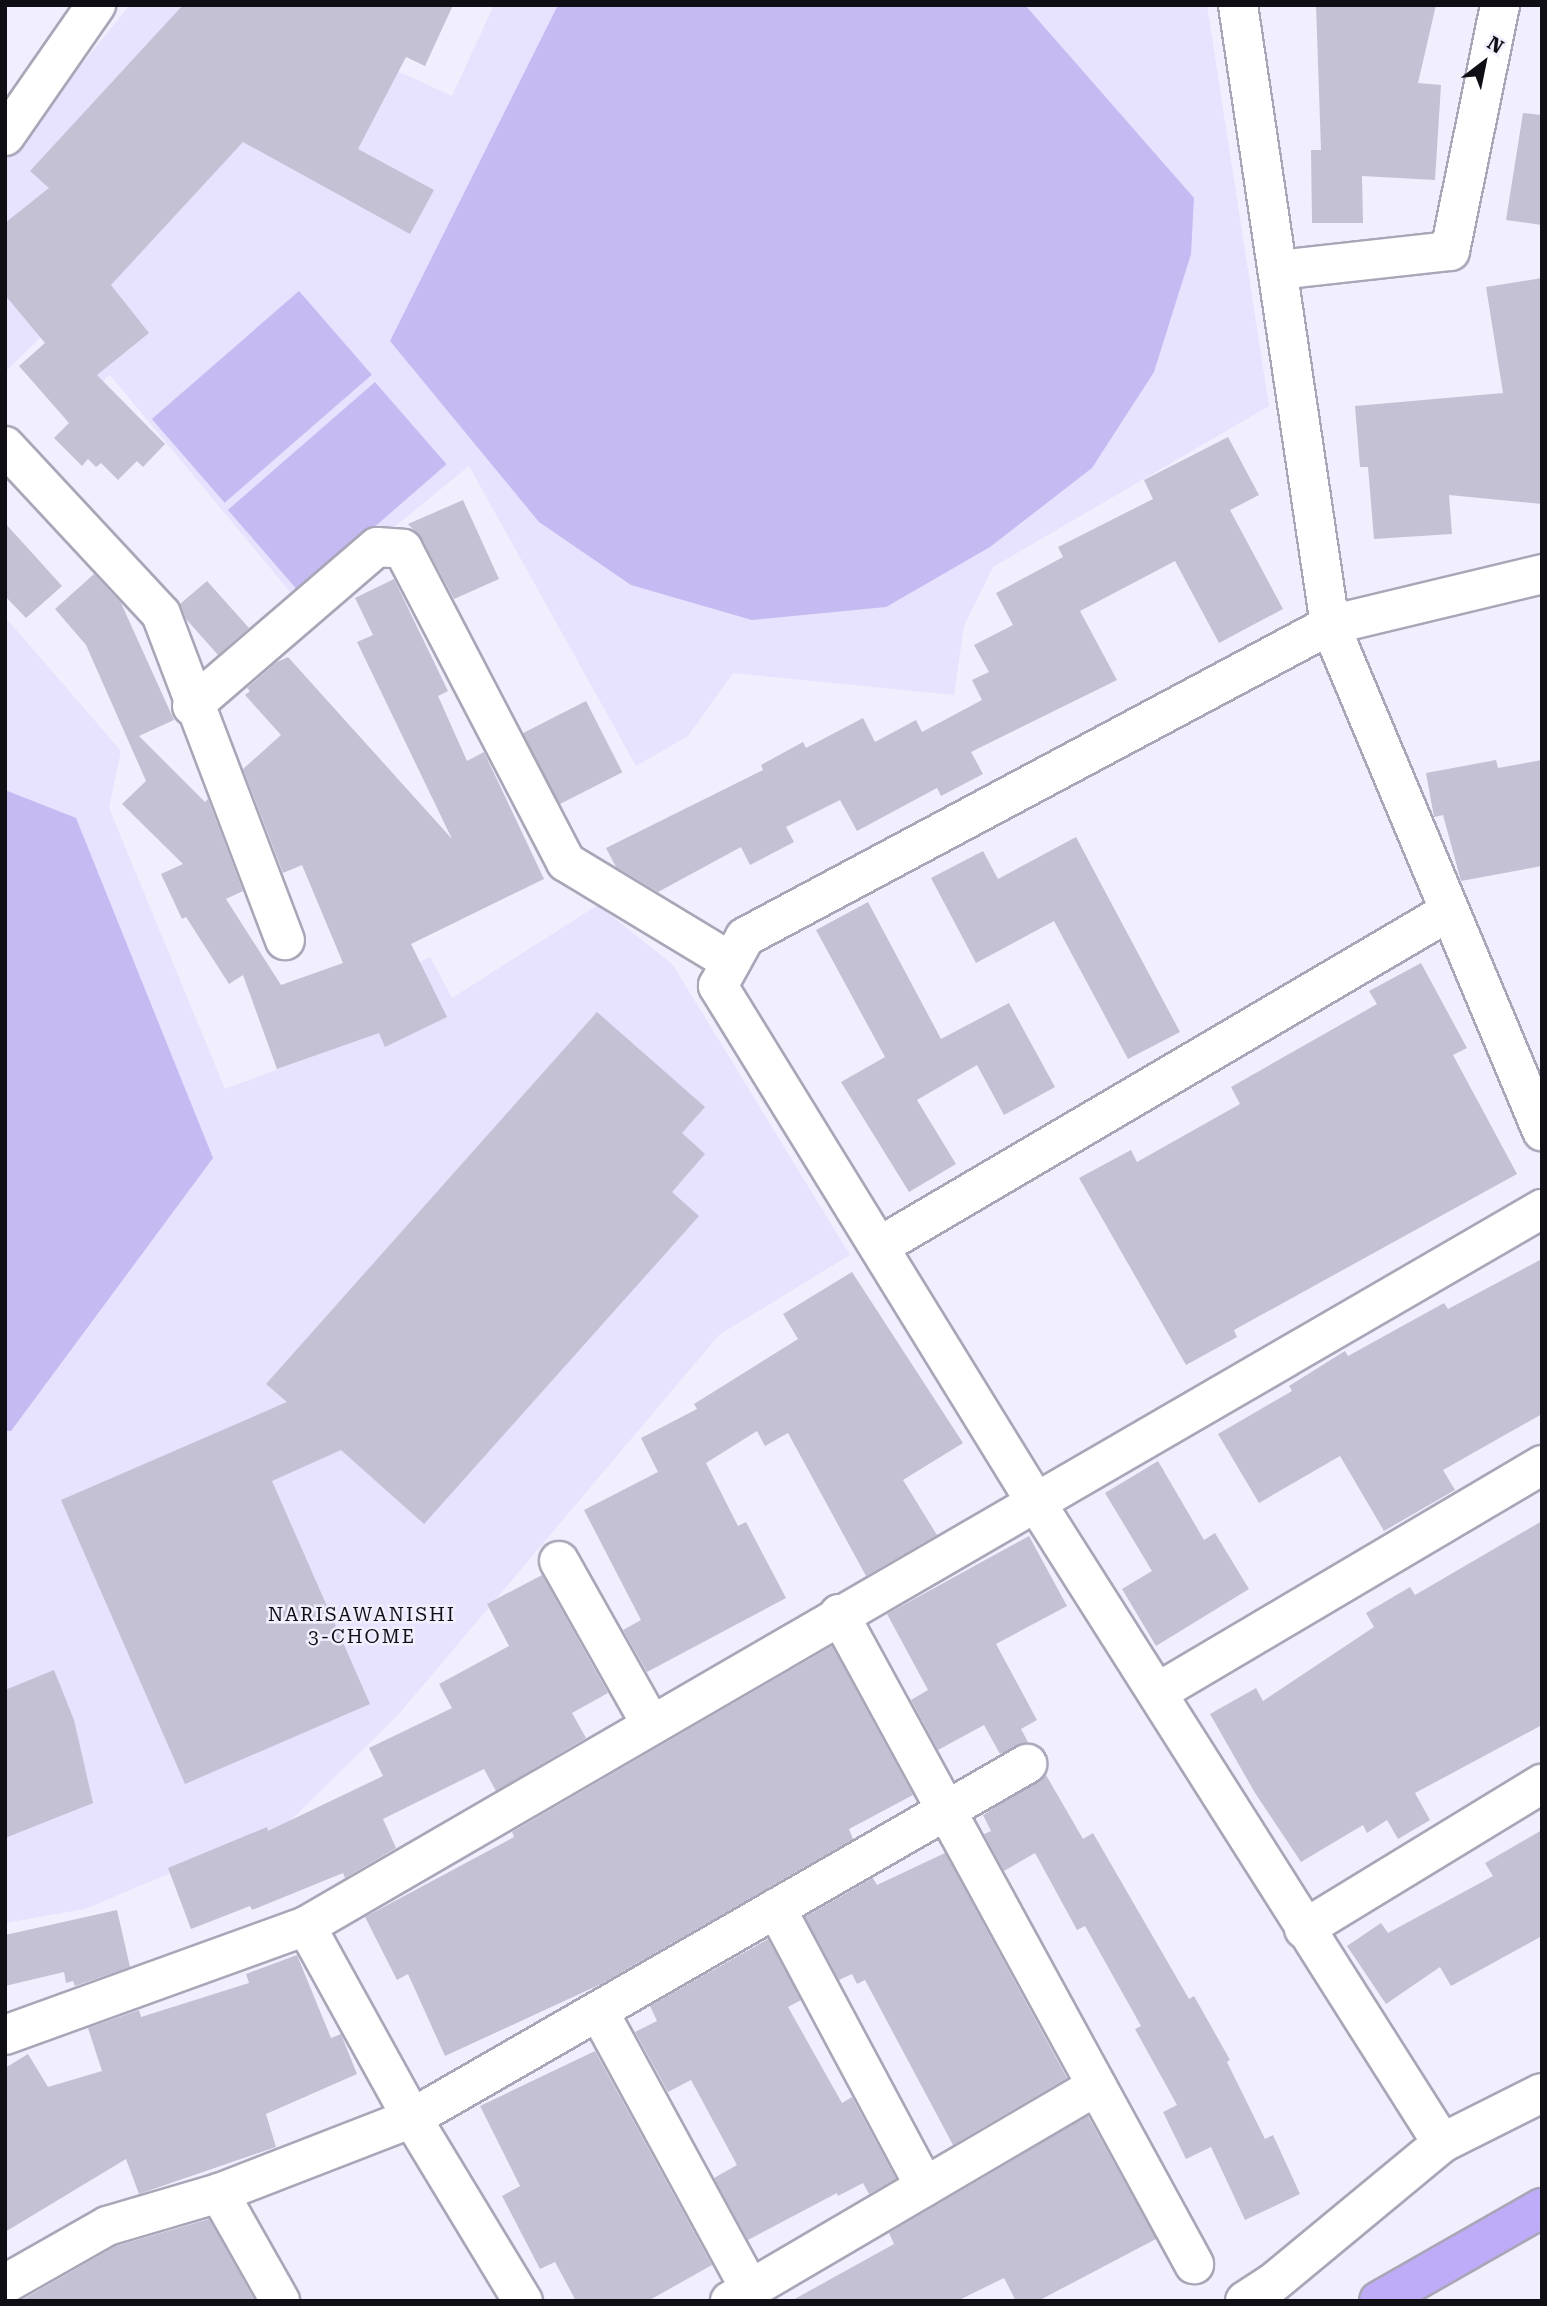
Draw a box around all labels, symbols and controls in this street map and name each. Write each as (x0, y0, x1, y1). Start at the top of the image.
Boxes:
north arrow (1449, 28, 1519, 98)
text: N (1483, 31, 1508, 58)
district label: NARISAWANISHI 3-CHOME (270, 1604, 454, 1648)

